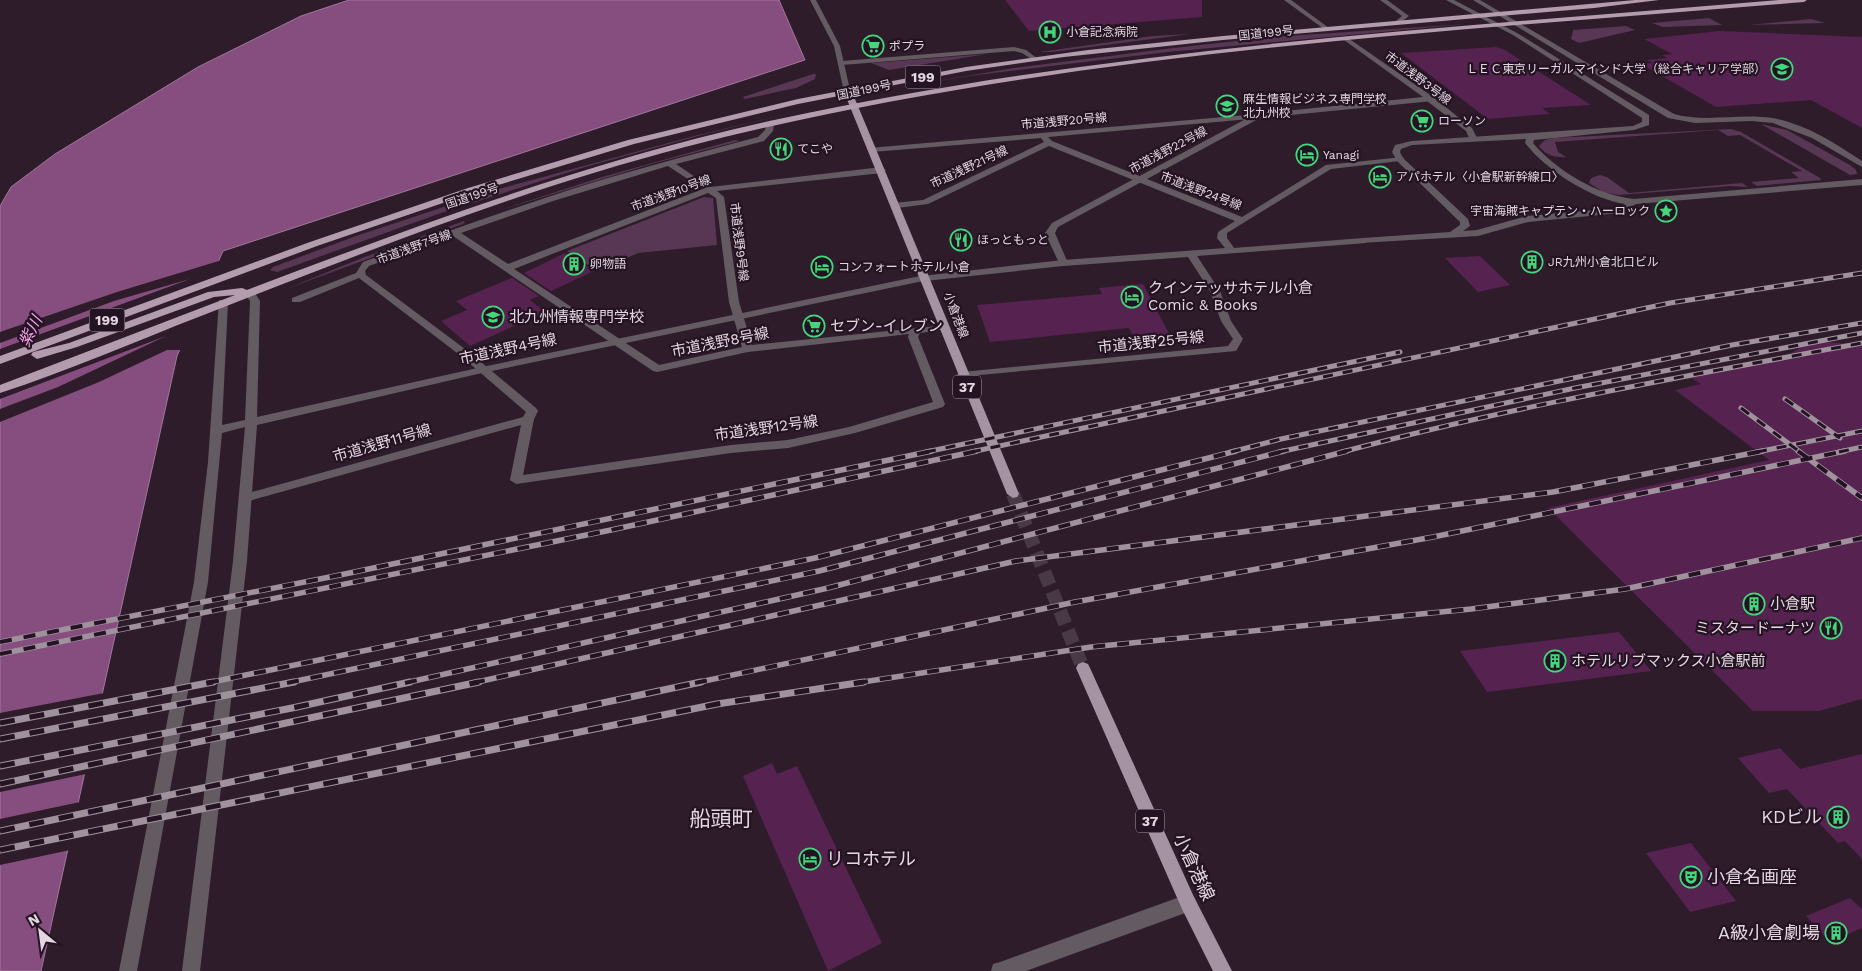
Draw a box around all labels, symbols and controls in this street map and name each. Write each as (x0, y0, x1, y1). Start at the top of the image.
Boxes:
hospital icon: 小倉記念病院 (1038, 20, 1062, 44)
street label: 国道199号 (1238, 23, 1294, 43)
place label: 小倉記念病院 (1066, 25, 1138, 39)
supermarket icon: ポプラ (861, 34, 885, 58)
place label: ポプラ (889, 39, 925, 53)
street label: 市道浅野3号線 (1382, 49, 1454, 107)
school or university icon: ＬＥＣ東京リーガルマインド大学（総合キャリア学部） (1770, 57, 1794, 81)
place label: ＬＥＣ東京リーガルマインド大学（総合キャリア学部） (1466, 62, 1766, 76)
road number: 199 (906, 66, 940, 88)
street label: 国道199号 (835, 77, 893, 103)
place label: 麻生情報ビジネス専門学校 北九州校 (1243, 92, 1387, 120)
school or university icon: 麻生情報ビジネス専門学校 北九州校 (1215, 94, 1239, 118)
supermarket icon: ローソン (1410, 109, 1434, 133)
street label: 市道浅野20号線 (1020, 110, 1108, 132)
place label: ローソン (1438, 114, 1486, 128)
street label: 市道浅野22号線 (1127, 124, 1209, 176)
restaurant icon: てこや (769, 137, 793, 161)
place label: てこや (797, 142, 833, 156)
street label: 市道浅野21号線 (928, 143, 1010, 191)
hotel icon: Yanagi (1295, 143, 1319, 167)
place label: Yanagi (1323, 148, 1359, 162)
hotel icon: アパホテル〈小倉駅新幹線口〉 (1368, 165, 1392, 189)
street label: 市道浅野24号線 (1158, 169, 1244, 213)
place label: アパホテル〈小倉駅新幹線口〉 (1396, 170, 1564, 184)
street label: 市道浅野10号線 (629, 172, 713, 214)
street label: 国道199号 (443, 180, 501, 212)
place icon: 宇宙海賊キャプテン・ハーロック (1654, 199, 1678, 223)
street label: 市道浅野9号線 (727, 202, 751, 282)
place label: 宇宙海賊キャプテン・ハーロック (1470, 204, 1650, 218)
street label: 市道浅野7号線 (375, 227, 453, 267)
restaurant icon: ほっともっと (949, 228, 973, 252)
place label: ほっともっと (977, 233, 1049, 247)
building icon: JR九州小倉北口ビル (1520, 250, 1544, 274)
building icon: 卵物語 (562, 252, 586, 276)
hotel icon: コンフォートホテル小倉 (810, 255, 834, 279)
place label: JR九州小倉北口ビル (1548, 255, 1659, 269)
place label: 卵物語 (590, 257, 626, 271)
place label: コンフォートホテル小倉 (838, 260, 970, 274)
place label: クインテッサホテル小倉 Comic & Books (1148, 279, 1313, 314)
hotel icon: クインテッサホテル小倉 Comic & Books (1120, 285, 1144, 309)
street label: 小倉港線 (941, 290, 971, 340)
school or university icon: 北九州情報専門学校 (481, 305, 505, 329)
road number: 199 (90, 308, 124, 332)
place label: 北九州情報専門学校 (509, 308, 644, 326)
water label: 紫川 (15, 311, 47, 350)
supermarket icon: セブン-イレブン (802, 314, 826, 338)
place label: セブン-イレブン (830, 317, 943, 335)
street label: 市道浅野8号線 (670, 324, 770, 360)
street label: 市道浅野25号線 (1097, 327, 1205, 357)
street label: 市道浅野4号線 (458, 330, 558, 368)
road number: 37 (953, 376, 981, 398)
street label: 市道浅野12号線 (713, 412, 819, 444)
street label: 市道浅野11号線 (331, 420, 433, 466)
building icon: 小倉駅 (1742, 592, 1766, 616)
place label: 小倉駅 (1770, 595, 1815, 613)
restaurant icon: ミスタードーナツ (1819, 616, 1843, 640)
place label: ミスタードーナツ (1695, 619, 1815, 637)
building icon: ホテルリブマックス小倉駅前 (1543, 649, 1567, 673)
place label: ホテルリブマックス小倉駅前 (1571, 652, 1766, 670)
building icon: KDビル (1826, 805, 1850, 829)
district label: 船頭町 (690, 806, 753, 831)
place label: KDビル (1761, 806, 1822, 827)
road number: 37 (1136, 809, 1164, 832)
street label: 小倉港線 (1170, 830, 1219, 904)
hotel icon: リコホテル (798, 847, 822, 871)
place label: リコホテル (826, 848, 916, 869)
theatre icon: 小倉名画座 (1679, 865, 1703, 889)
place label: 小倉名画座 (1707, 866, 1797, 887)
north arrow (15, 906, 65, 956)
text: N (25, 910, 42, 929)
building icon: A級小倉劇場 (1824, 921, 1848, 945)
place label: A級小倉劇場 (1718, 922, 1820, 943)

